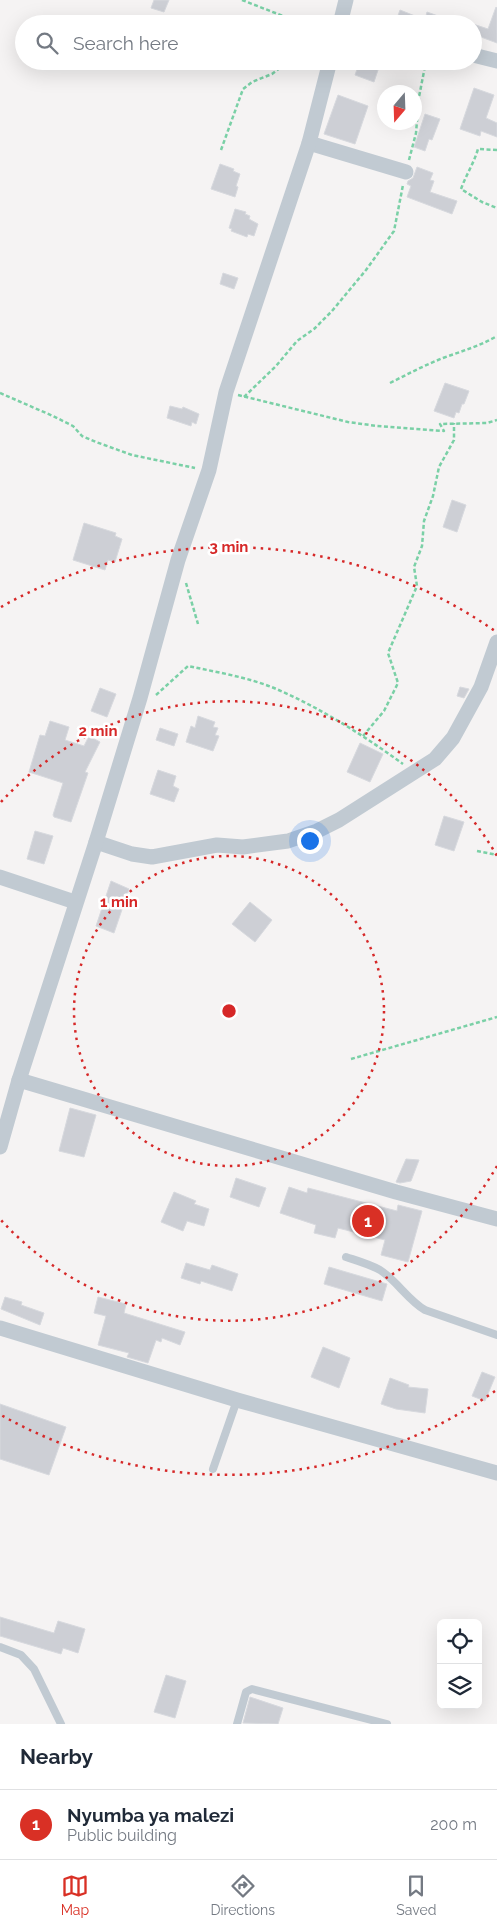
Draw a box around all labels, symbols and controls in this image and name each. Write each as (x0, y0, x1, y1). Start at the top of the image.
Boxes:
search box (15, 15, 482, 70)
icon: search (33, 29, 61, 57)
text: Search here (73, 32, 179, 54)
north arrow (377, 85, 422, 130)
text: 3 min (210, 538, 248, 556)
text: 2 min (79, 722, 117, 740)
your location (297, 828, 323, 854)
text: 1 min (100, 893, 138, 911)
centre of rings (220, 1002, 238, 1020)
pin: 1 (352, 1202, 384, 1240)
map controls (437, 1619, 482, 1709)
button: locate (437, 1619, 482, 1664)
button: layers (437, 1664, 482, 1709)
text: Nearby (20, 1744, 93, 1769)
text: Nyumba ya malezi (67, 1804, 234, 1826)
text: 1 (32, 1815, 40, 1834)
text: 200 m (430, 1815, 477, 1834)
text: Public building (67, 1826, 177, 1845)
tab: Map (61, 1872, 89, 1918)
tab: Directions (210, 1872, 275, 1918)
tab: Saved (396, 1872, 436, 1918)

